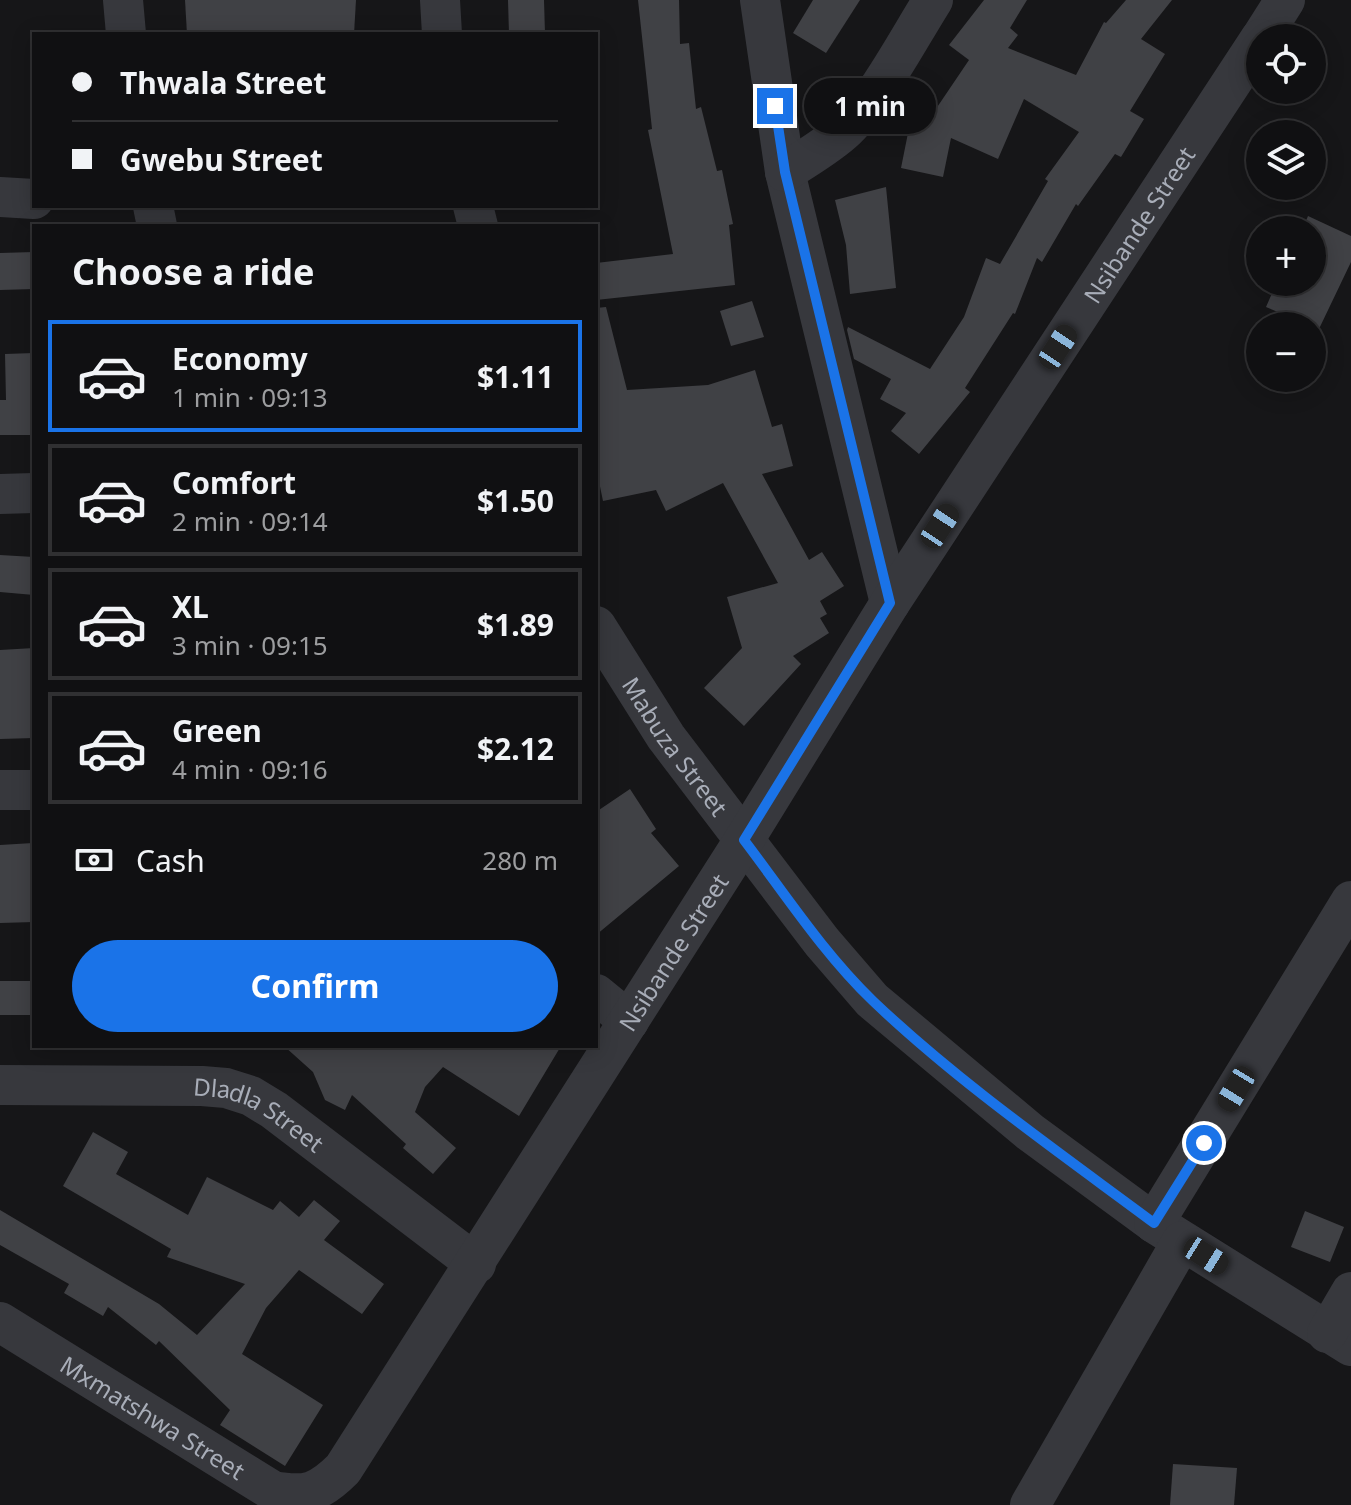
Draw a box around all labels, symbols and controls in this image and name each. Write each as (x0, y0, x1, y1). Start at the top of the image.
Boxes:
map controls (1246, 24, 1326, 392)
button: locate (1246, 24, 1326, 104)
text: Thwala Street (120, 62, 326, 103)
callout: 1 min (803, 78, 935, 134)
route end (757, 88, 793, 124)
text: 1 min (834, 88, 906, 124)
button: layers (1246, 120, 1326, 200)
text: Gwebu Street (120, 139, 323, 180)
street label: Nsibande Street (1075, 140, 1202, 309)
button: + (1246, 216, 1326, 296)
text: Choose a ride (72, 247, 314, 296)
button: − (1246, 312, 1326, 392)
car (1035, 320, 1081, 374)
text: Economy (172, 338, 308, 379)
icon: car (76, 340, 148, 412)
text: $1.11 (477, 356, 554, 397)
text: 1 min · 09:13 (172, 379, 328, 415)
text: Comfort (172, 462, 296, 503)
icon: car (76, 464, 148, 536)
text: $1.50 (477, 480, 554, 521)
car (917, 499, 963, 553)
text: 2 min · 09:14 (172, 503, 328, 539)
text: XL (172, 586, 209, 627)
icon: car (76, 588, 148, 660)
text: $1.89 (477, 604, 554, 645)
text: 3 min · 09:15 (172, 627, 328, 663)
street label: Mabuza Street (615, 670, 736, 822)
text: Green (172, 710, 262, 751)
icon: car (76, 712, 148, 784)
text: $2.12 (477, 728, 554, 769)
text: 4 min · 09:16 (172, 751, 328, 787)
icon: cash (72, 838, 116, 882)
text: Cash (136, 840, 205, 881)
text: 280 m (482, 842, 558, 878)
street label: Nsibande Street (610, 867, 735, 1037)
button: Confirm (72, 940, 558, 1032)
car (1213, 1062, 1259, 1116)
street label: Dladla Street (192, 1069, 331, 1159)
route start (1186, 1125, 1222, 1161)
car (1179, 1233, 1233, 1279)
street label: Mxmatshwa Street (55, 1347, 252, 1486)

